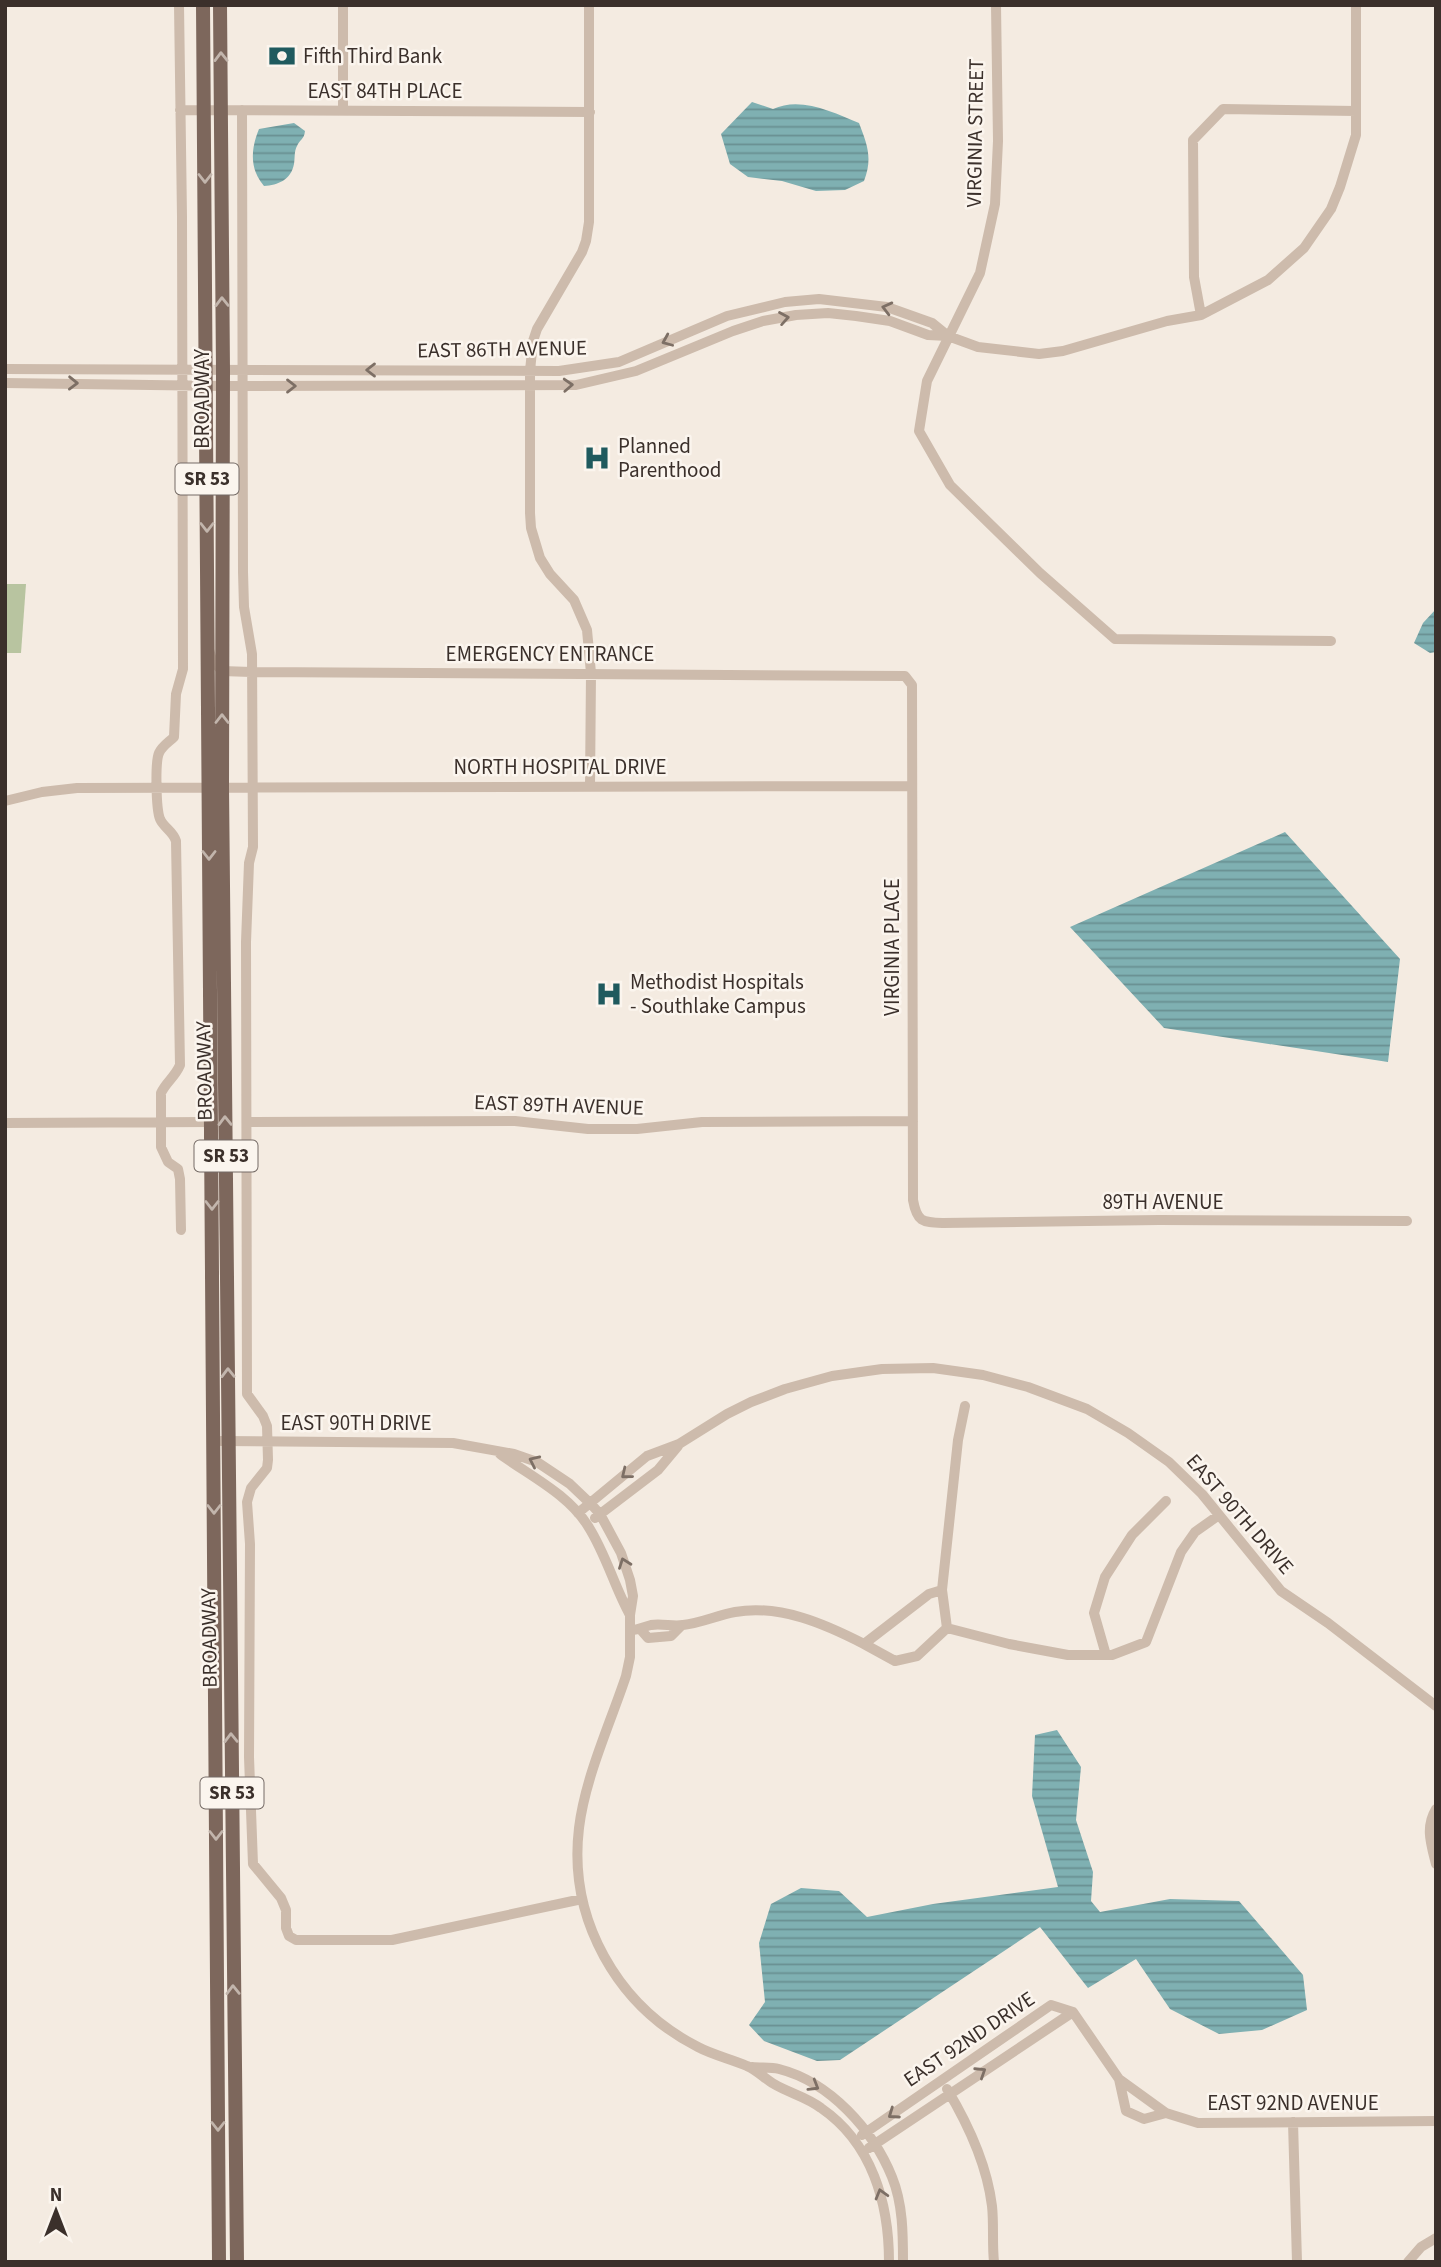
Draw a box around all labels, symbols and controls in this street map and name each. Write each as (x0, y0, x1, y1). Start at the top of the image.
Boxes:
bank icon: Fifth Third Bank (267, 41, 297, 71)
place label: Fifth Third Bank (303, 41, 443, 71)
one-way arrow (213, 52, 229, 62)
street label: VIRGINIA STREET (959, 58, 991, 208)
street label: EAST 84TH PLACE (307, 76, 463, 106)
one-way arrow (197, 173, 213, 184)
one-way arrow (214, 297, 230, 307)
one-way arrow (881, 302, 893, 316)
one-way arrow (778, 311, 790, 326)
street label: EAST 86TH AVENUE (417, 333, 587, 365)
one-way arrow (662, 333, 674, 347)
street label: BROADWAY (187, 348, 217, 449)
one-way arrow (365, 362, 376, 378)
one-way arrow (69, 375, 79, 391)
one-way arrow (563, 377, 574, 392)
one-way arrow (286, 378, 297, 393)
place label: Planned Parenthood (618, 431, 722, 485)
hospital icon: Planned Parenthood (582, 443, 612, 473)
road number: SR 53 (176, 464, 238, 494)
one-way arrow (199, 522, 215, 533)
street label: EMERGENCY ENTRANCE (446, 639, 654, 669)
one-way arrow (214, 713, 230, 724)
street label: NORTH HOSPITAL DRIVE (453, 752, 667, 782)
one-way arrow (201, 851, 217, 861)
street label: VIRGINIA PLACE (877, 878, 907, 1016)
place label: Methodist Hospitals - Southlake Campus (630, 967, 806, 1021)
hospital icon: Methodist Hospitals - Southlake Campus (594, 979, 624, 1009)
street label: BROADWAY (188, 1020, 220, 1121)
street label: EAST 89TH AVENUE (474, 1087, 644, 1123)
one-way arrow (217, 1116, 233, 1126)
road number: SR 53 (194, 1140, 258, 1172)
street label: 89TH AVENUE (1102, 1187, 1224, 1217)
one-way arrow (204, 1201, 220, 1211)
one-way arrow (220, 1368, 235, 1379)
street label: EAST 90TH DRIVE (280, 1408, 432, 1438)
street label: EAST 90TH DRIVE (1179, 1447, 1301, 1581)
one-way arrow (528, 1455, 541, 1469)
one-way arrow (621, 1465, 633, 1478)
one-way arrow (206, 1504, 222, 1515)
one-way arrow (618, 1557, 632, 1569)
street label: BROADWAY (193, 1587, 225, 1688)
one-way arrow (223, 1732, 239, 1742)
road number: SR 53 (201, 1778, 264, 1809)
one-way arrow (208, 1830, 224, 1840)
one-way arrow (226, 1984, 241, 1995)
street label: EAST 92ND DRIVE (897, 1984, 1041, 2094)
one-way arrow (974, 2068, 987, 2081)
one-way arrow (806, 2077, 819, 2090)
street label: EAST 92ND AVENUE (1207, 2088, 1379, 2118)
one-way arrow (888, 2106, 901, 2118)
one-way arrow (210, 2121, 226, 2132)
north arrow (21, 2176, 91, 2246)
text: N (50, 2182, 62, 2209)
one-way arrow (874, 2189, 889, 2201)

